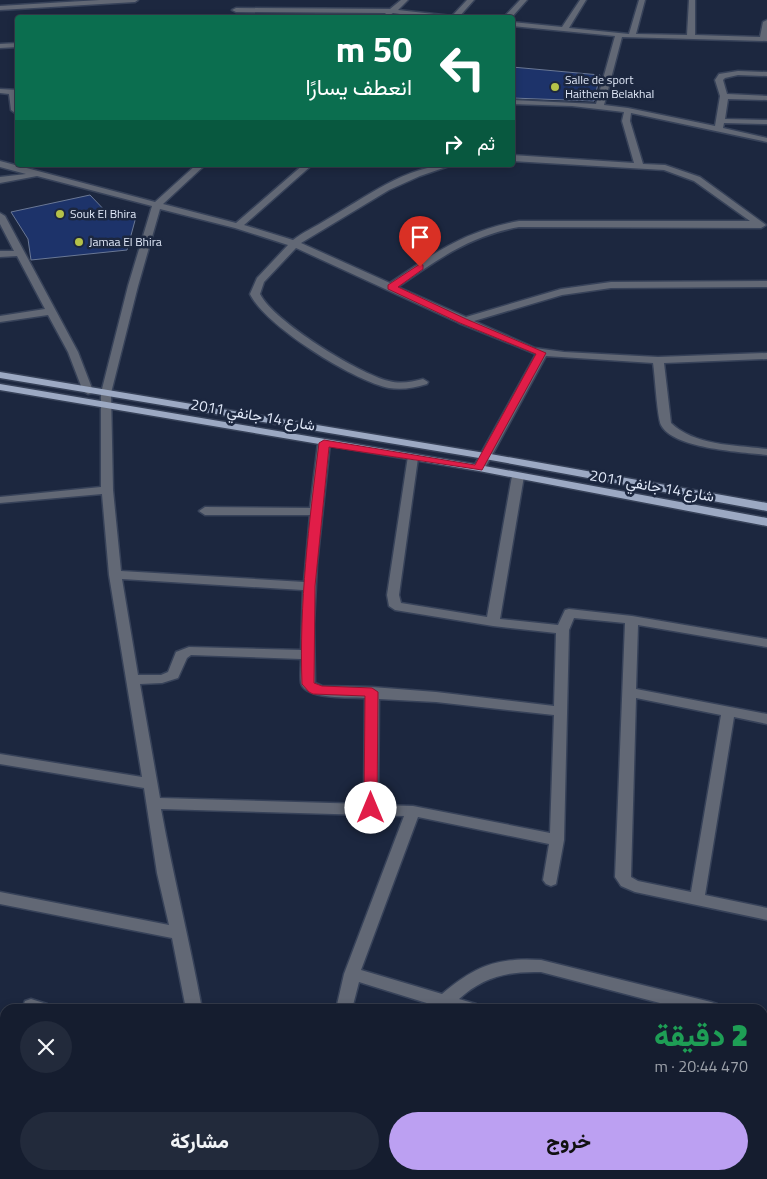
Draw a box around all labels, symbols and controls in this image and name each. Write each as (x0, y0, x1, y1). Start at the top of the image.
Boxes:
text: 50 m (336, 22, 412, 76)
icon: left (430, 35, 495, 100)
text: انعطف يسارًا (306, 70, 412, 104)
place label: Salle de sport Haithem Belakhal (565, 70, 654, 103)
marker: Salle de sport Haithem Belakhal (549, 81, 561, 93)
text: ثم (477, 128, 495, 157)
icon: right (439, 130, 467, 158)
place label: Souk El Bhira (70, 204, 136, 223)
marker: Souk El Bhira (54, 208, 66, 220)
pin (399, 216, 441, 267)
icon: arrive (406, 223, 434, 251)
place label: Jamaa El Bhira (89, 232, 162, 251)
marker: Jamaa El Bhira (73, 236, 85, 248)
street label: شارع 14 جانفي 2011 (189, 392, 317, 439)
street label: شارع 14 جانفي 2011 (588, 463, 716, 510)
position arrow (344, 781, 396, 833)
text: 2 دقيقة (654, 1012, 748, 1058)
button: close (20, 1021, 72, 1073)
text: 470 m · 20:44 (654, 1054, 748, 1078)
button: مشاركة (20, 1112, 379, 1170)
button: خروج (389, 1112, 748, 1170)

